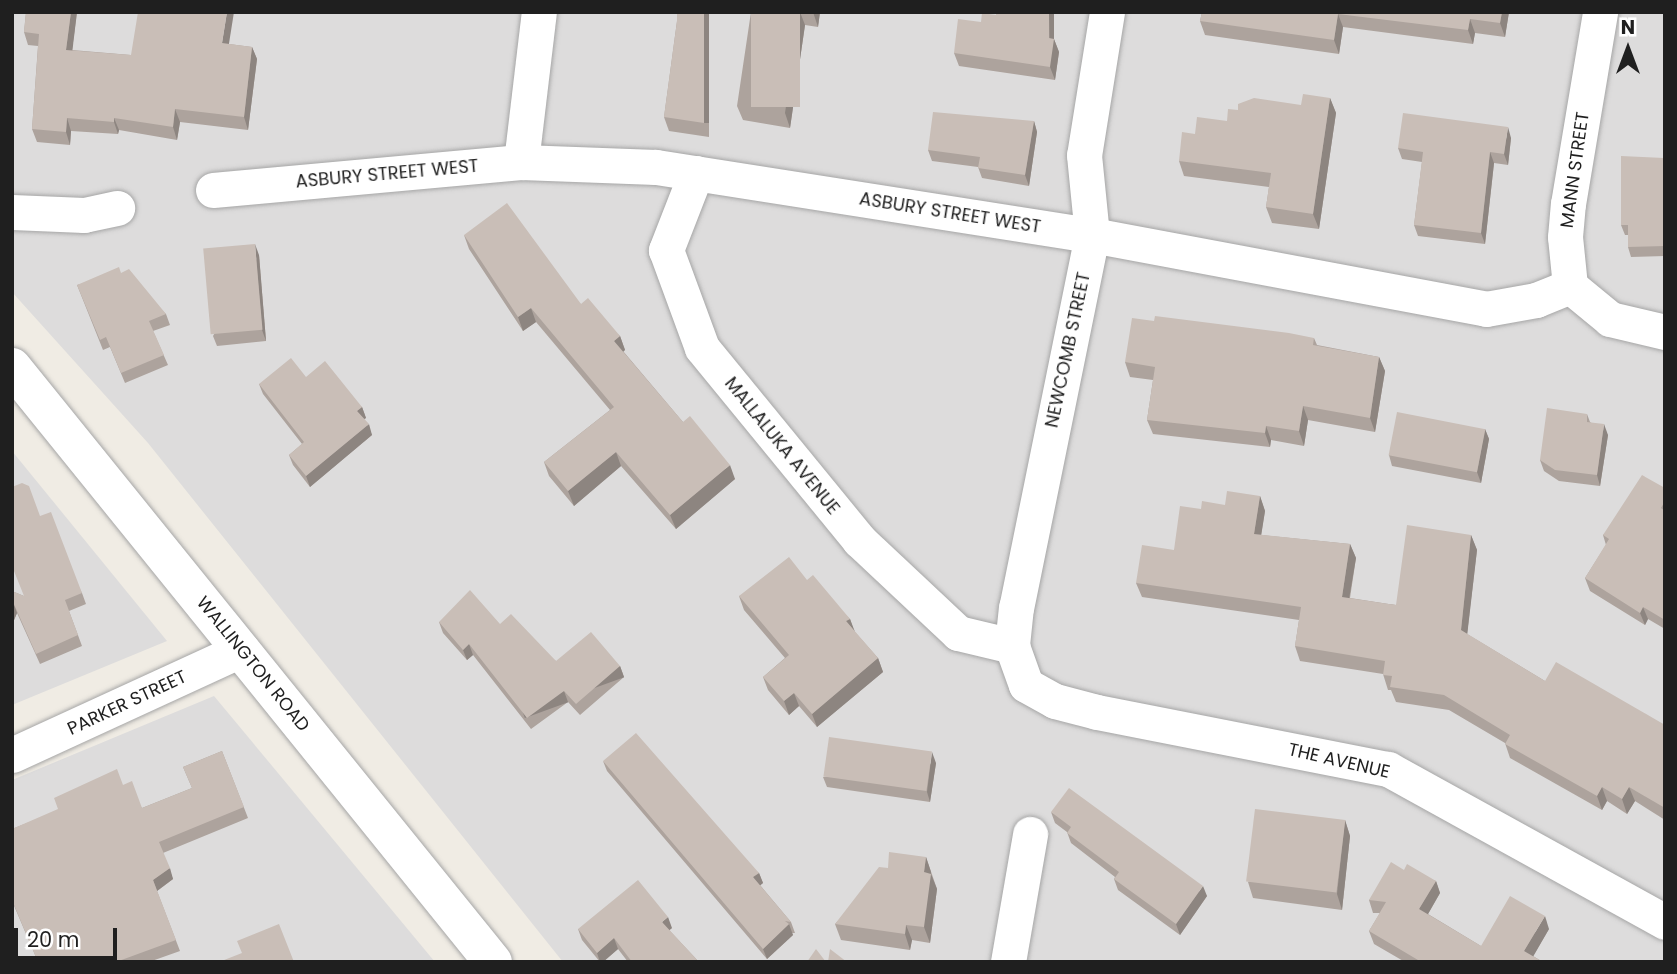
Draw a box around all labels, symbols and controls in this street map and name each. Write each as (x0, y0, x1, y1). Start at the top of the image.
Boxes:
north arrow (1593, 14, 1663, 84)
text: N (1621, 14, 1635, 41)
street label: MANN STREET (1556, 110, 1594, 230)
street label: ASBURY STREET WEST (295, 155, 479, 193)
street label: ASBURY STREET WEST (858, 188, 1042, 238)
street label: NEWCOMB STREET (1041, 270, 1095, 430)
street label: MALLALUKA AVENUE (720, 373, 844, 519)
street label: WALLINGTON ROAD (192, 592, 314, 736)
street label: PARKER STREET (64, 666, 190, 740)
street label: THE AVENUE (1286, 739, 1392, 783)
scale bar (18, 914, 121, 958)
text: 20 m (27, 925, 80, 954)

